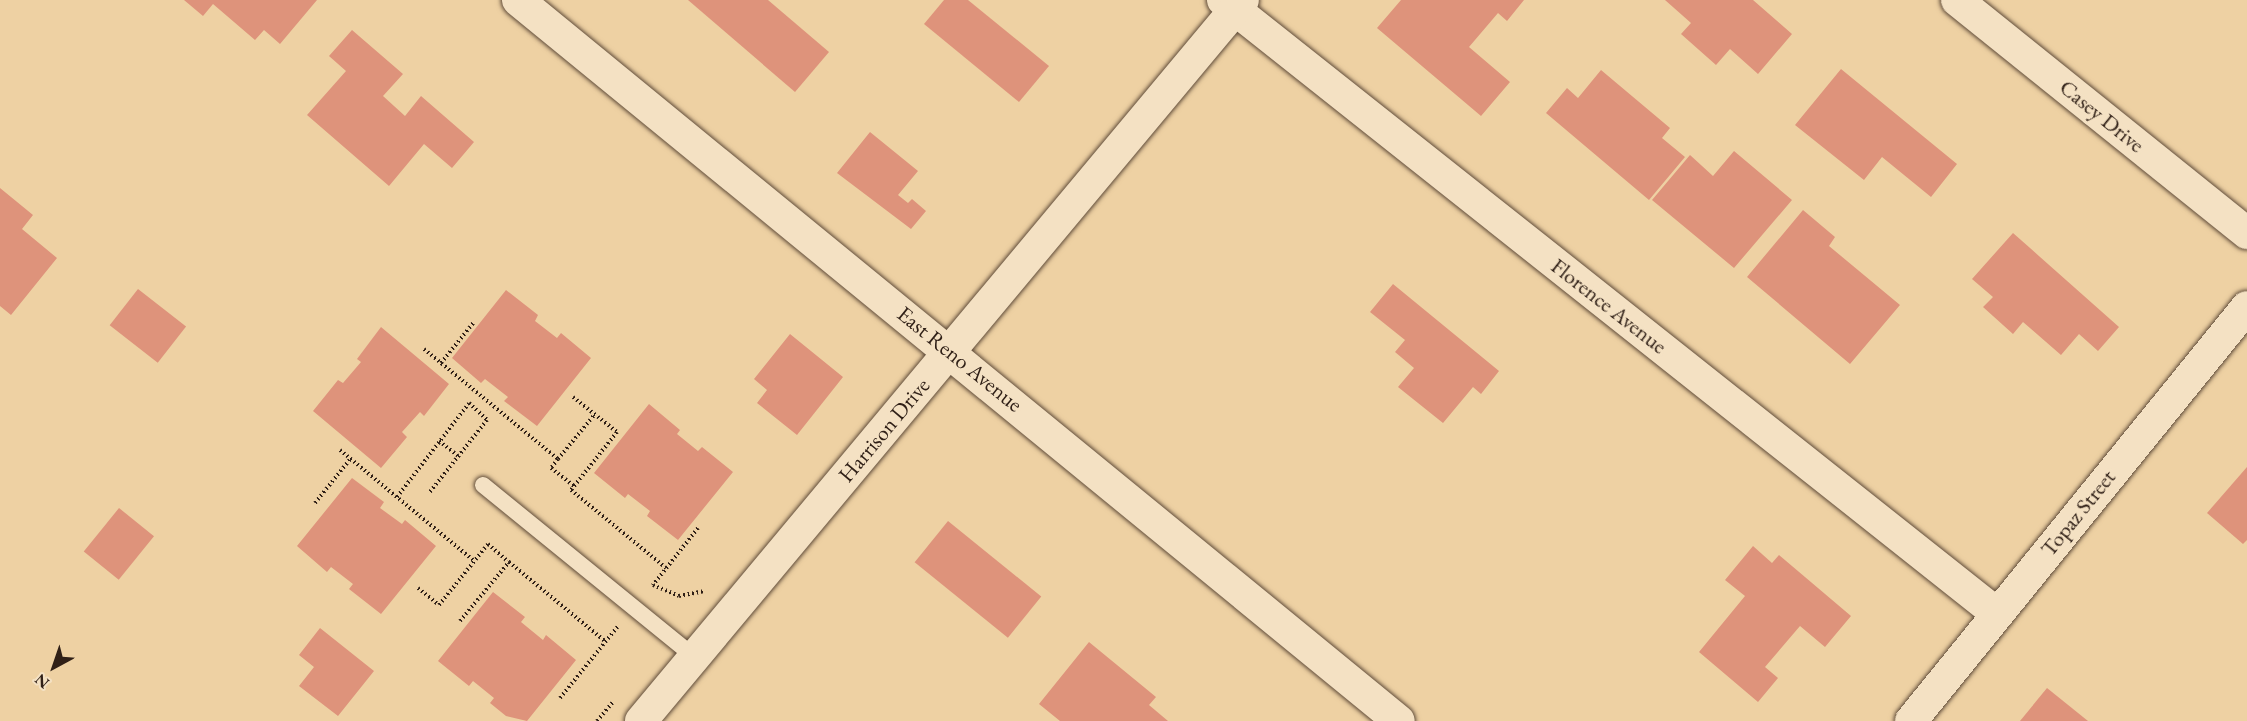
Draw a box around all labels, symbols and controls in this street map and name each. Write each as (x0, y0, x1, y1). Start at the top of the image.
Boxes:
street label: Casey Drive (2054, 74, 2150, 158)
street label: Florence Avenue (1546, 253, 1672, 359)
street label: East Reno Avenue (892, 300, 1028, 418)
street label: Harrison Drive (833, 373, 935, 487)
street label: Topaz Street (2035, 464, 2121, 562)
north arrow (24, 637, 84, 697)
text: N (30, 669, 54, 693)

